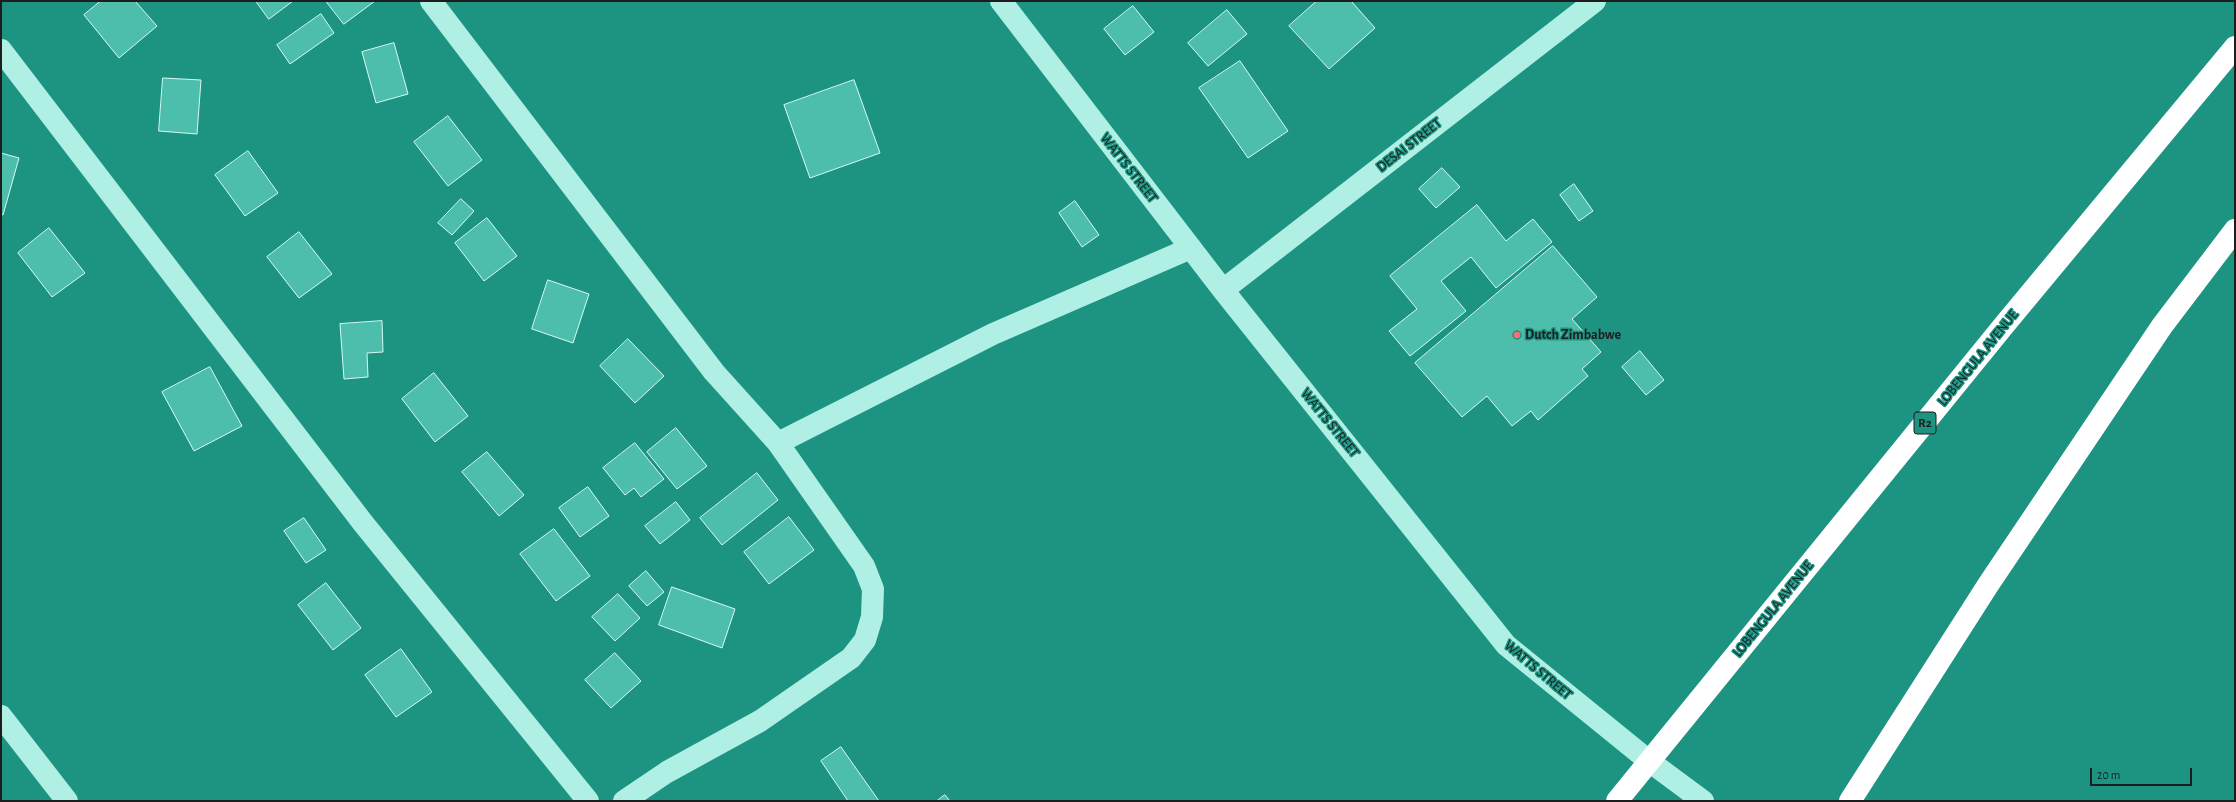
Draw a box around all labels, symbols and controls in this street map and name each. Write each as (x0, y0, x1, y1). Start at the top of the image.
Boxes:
street label: DESAI STREET (1373, 114, 1445, 176)
street label: WATTS STREET (1097, 130, 1161, 206)
street label: LOBENGULA AVENUE (1934, 307, 2022, 409)
place label: Dutch Zimbabwe (1525, 327, 1621, 343)
marker: Dutch Zimbabwe (1512, 330, 1522, 340)
street label: WATTS STREET (1297, 385, 1363, 461)
road number: R2 (1914, 412, 1936, 434)
street label: LOBENGULA AVENUE (1729, 558, 1817, 660)
street label: WATTS STREET (1501, 637, 1575, 703)
scale bar (2092, 760, 2194, 786)
text: 20 m (2097, 769, 2120, 781)

